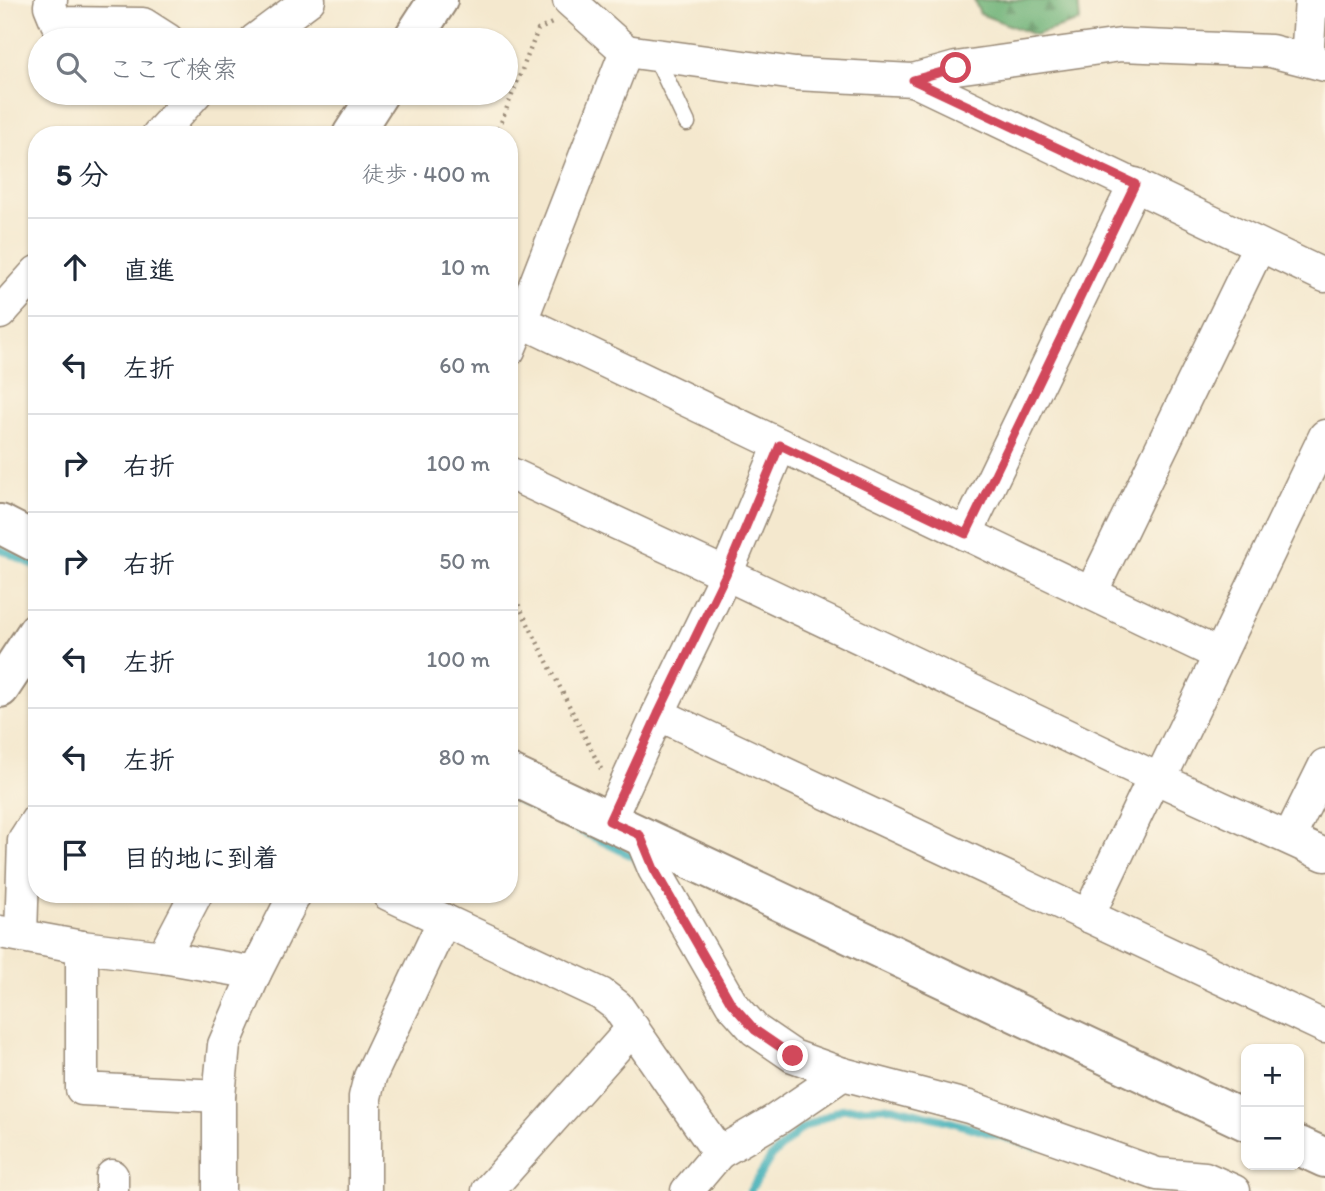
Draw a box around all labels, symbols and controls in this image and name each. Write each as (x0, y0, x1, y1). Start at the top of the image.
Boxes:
search box (28, 28, 518, 105)
icon: search (52, 48, 90, 86)
route start (940, 52, 971, 83)
text: ここで検索 (108, 53, 238, 85)
text: 5 分 (56, 156, 109, 193)
text: 徒歩 · 400 m (361, 160, 490, 188)
icon: ahead (56, 248, 94, 286)
text: 10 m (441, 253, 490, 281)
text: 直進 (123, 254, 175, 286)
icon: left (56, 346, 94, 384)
text: 60 m (439, 351, 490, 379)
text: 左折 (123, 352, 175, 384)
icon: right (56, 444, 94, 482)
text: 100 m (426, 449, 490, 477)
text: 右折 (123, 450, 175, 482)
icon: right (56, 542, 94, 580)
text: 50 m (439, 547, 490, 575)
text: 右折 (123, 548, 175, 580)
icon: left (56, 640, 94, 678)
text: 100 m (426, 645, 490, 673)
text: 左折 (123, 646, 175, 678)
icon: left (56, 738, 94, 776)
text: 80 m (439, 743, 490, 771)
text: 左折 (123, 744, 175, 776)
icon: arrive (56, 836, 94, 874)
text: 目的地に到着 (123, 842, 279, 874)
route end (777, 1040, 808, 1071)
map controls (1241, 1044, 1304, 1170)
button: + (1241, 1044, 1304, 1107)
button: − (1241, 1107, 1304, 1170)

